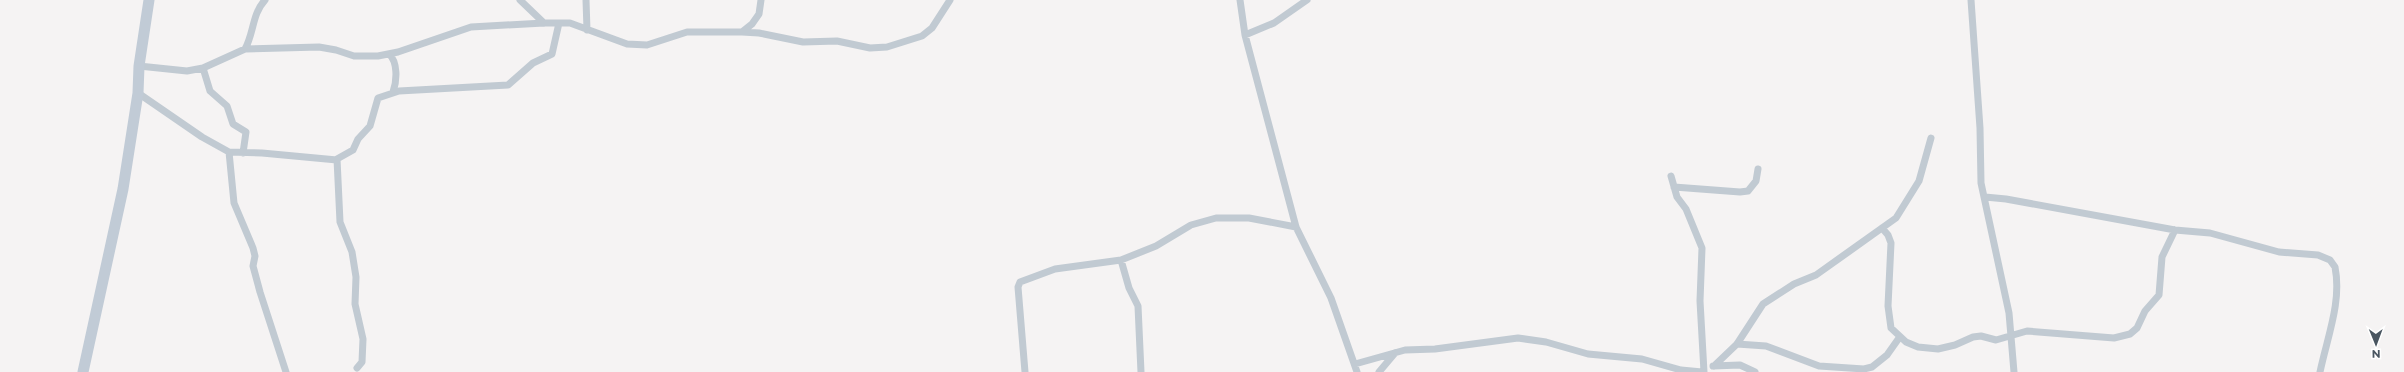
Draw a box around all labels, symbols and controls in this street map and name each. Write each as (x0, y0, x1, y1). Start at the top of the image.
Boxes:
north arrow (2356, 324, 2396, 364)
text: N (2372, 347, 2381, 361)

